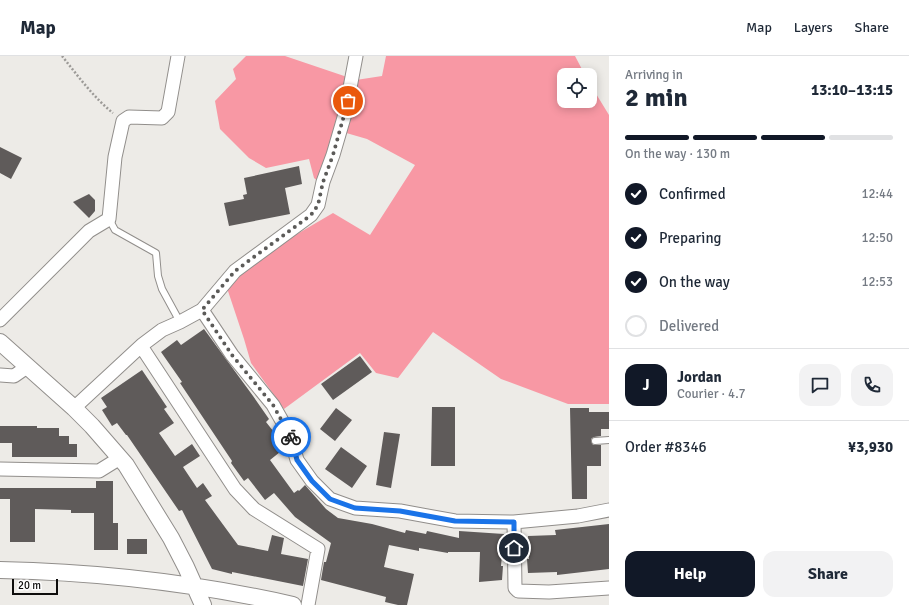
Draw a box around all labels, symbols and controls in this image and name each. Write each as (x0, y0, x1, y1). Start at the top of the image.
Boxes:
text: Map (20, 16, 56, 40)
text: Map (746, 19, 772, 36)
text: Layers (794, 19, 833, 36)
text: Share (855, 19, 889, 36)
text: Arriving in (625, 67, 683, 83)
map controls (557, 68, 597, 108)
button: locate (557, 68, 597, 108)
text: 13:10–13:15 (811, 81, 893, 99)
text: 2 min (625, 82, 688, 114)
pin (331, 84, 365, 118)
icon: bag (337, 90, 359, 112)
text: On the way · 130 m (625, 146, 730, 162)
icon: check (625, 183, 647, 205)
text: Confirmed (659, 185, 726, 203)
text: 12:44 (861, 186, 893, 202)
icon: check (625, 227, 647, 249)
text: Preparing (659, 229, 722, 247)
text: 12:50 (861, 230, 893, 246)
icon: check (625, 271, 647, 293)
text: On the way (659, 273, 730, 291)
text: 12:53 (861, 274, 893, 290)
text: Delivered (659, 317, 719, 335)
button: chat (799, 364, 841, 406)
button: phone (851, 364, 893, 406)
text: Jordan (677, 368, 722, 386)
text: J (642, 376, 650, 394)
text: Courier · 4.7 (677, 386, 746, 402)
courier (271, 417, 311, 457)
icon: bike (280, 426, 302, 448)
text: Order #8346 (625, 438, 707, 456)
text: ¥3,930 (848, 438, 893, 456)
pin (497, 531, 531, 565)
icon: home (503, 537, 525, 559)
button: Help (625, 551, 755, 597)
button: Share (763, 551, 893, 597)
scale bar (12, 577, 58, 596)
text: 20 m (18, 579, 41, 592)

